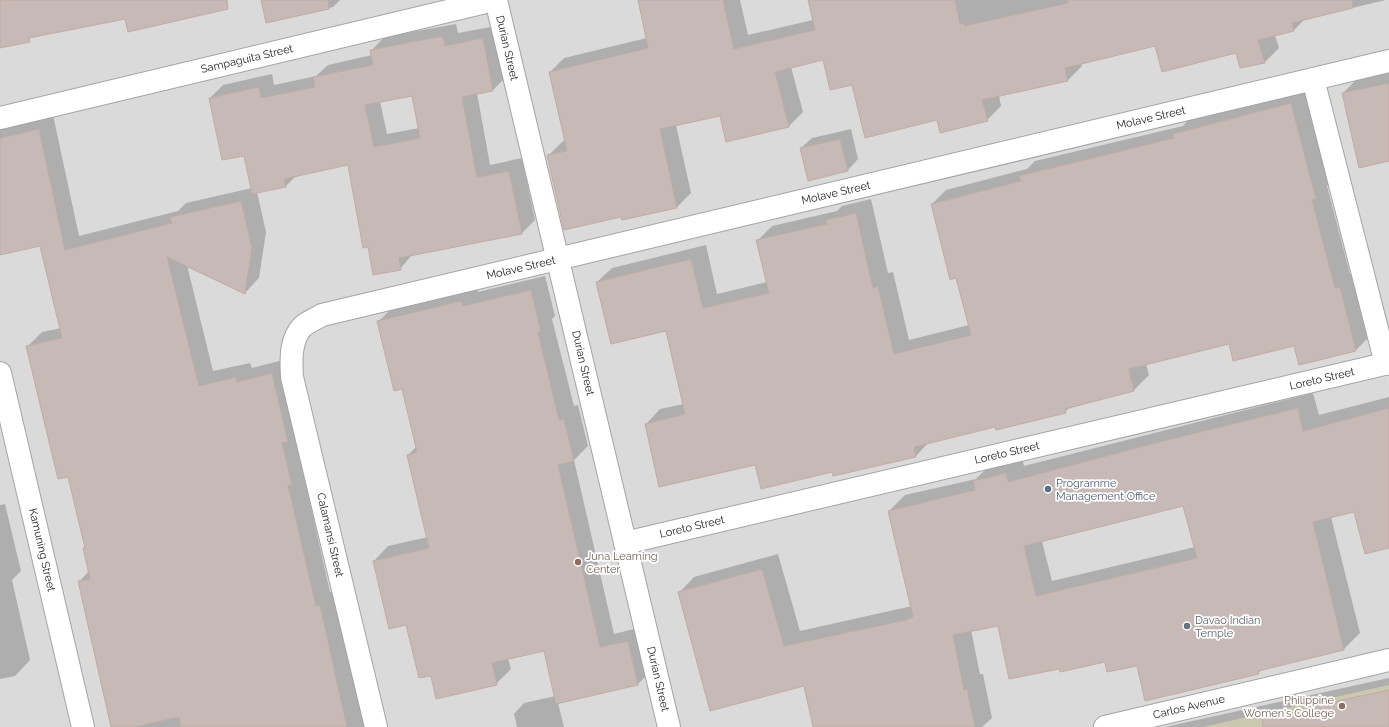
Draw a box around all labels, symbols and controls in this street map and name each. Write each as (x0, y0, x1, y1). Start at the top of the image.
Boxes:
street label: Durian Street (493, 14, 521, 82)
street label: Sampaguita Street (200, 42, 295, 76)
street label: Molave Street (1115, 104, 1187, 132)
street label: Molave Street (800, 179, 872, 207)
street label: Molave Street (485, 254, 557, 282)
street label: Durian Street (569, 329, 597, 397)
street label: Loreto Street (1288, 365, 1356, 393)
street label: Loreto Street (973, 439, 1041, 467)
place label: Programme Management Office (1056, 477, 1156, 503)
marker: Programme Management Office (1043, 484, 1053, 494)
street label: Calamansi Street (314, 492, 346, 579)
street label: Kamuning Street (26, 507, 58, 593)
street label: Loreto Street (658, 513, 726, 541)
place label: Juna Learning Center (586, 550, 658, 576)
marker: Juna Learning Center (573, 557, 583, 567)
place label: Davao Indian Temple (1195, 614, 1261, 640)
marker: Davao Indian Temple (1182, 621, 1192, 631)
street label: Durian Street (644, 645, 672, 713)
street label: Carlos Avenue (1152, 692, 1227, 722)
place label: Philippine Women's College (1244, 694, 1335, 720)
marker: Philippine Women's College (1337, 701, 1347, 711)

